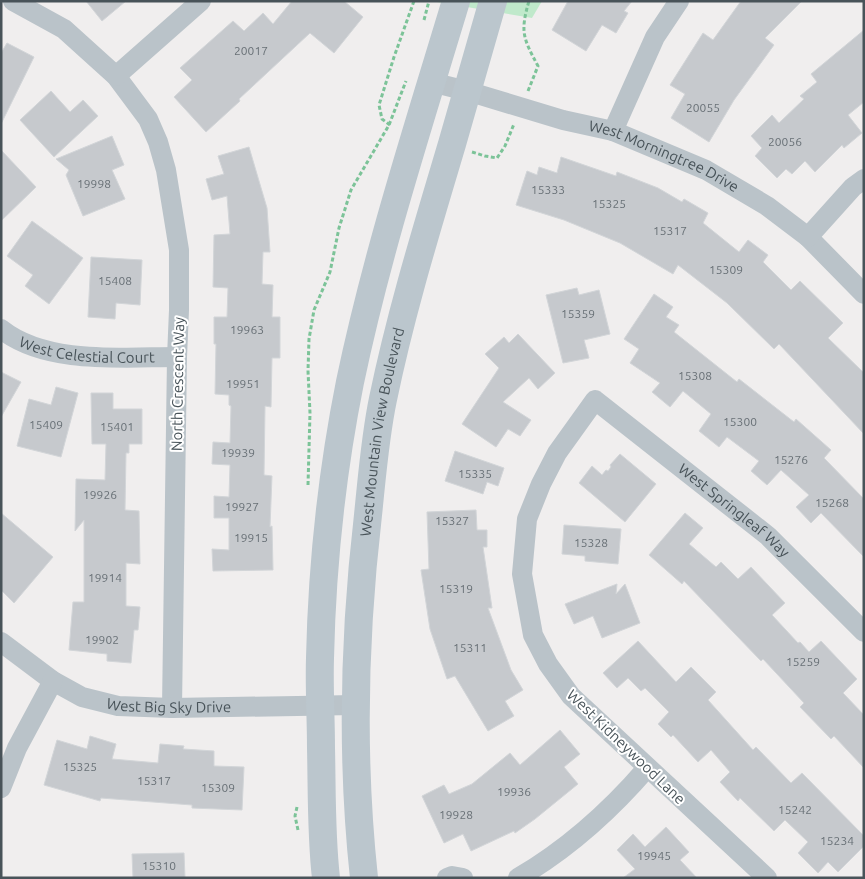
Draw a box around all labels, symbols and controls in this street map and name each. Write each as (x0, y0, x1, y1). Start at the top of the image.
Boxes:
house number: 20017 (234, 44, 268, 57)
house number: 20055 (686, 101, 720, 114)
street label: West Morningtree Drive (587, 117, 742, 195)
house number: 20056 (768, 135, 802, 148)
house number: 19998 (77, 177, 111, 190)
house number: 15333 (531, 183, 565, 196)
house number: 15325 (592, 197, 626, 210)
house number: 15317 (653, 224, 687, 237)
house number: 15309 (709, 263, 743, 276)
house number: 15408 (98, 274, 132, 287)
house number: 15359 (561, 307, 595, 320)
street label: North Crescent Way (168, 317, 187, 451)
house number: 19963 (230, 323, 264, 336)
street label: West Mountain View Boulevard (357, 326, 407, 537)
street label: West Celestial Court (17, 333, 155, 366)
house number: 15308 (678, 369, 712, 382)
house number: 19951 (226, 377, 260, 390)
house number: 15300 (723, 415, 757, 428)
house number: 15409 (29, 418, 63, 431)
house number: 15401 (100, 420, 134, 433)
house number: 19939 (221, 446, 255, 459)
house number: 15276 (774, 453, 808, 466)
street label: West Springleaf Way (675, 460, 793, 561)
house number: 15335 (458, 467, 492, 480)
house number: 19926 (83, 488, 117, 501)
house number: 15268 (815, 496, 849, 509)
house number: 19927 (225, 500, 259, 513)
house number: 15327 (435, 514, 469, 527)
house number: 19915 (234, 531, 268, 544)
house number: 15328 (574, 536, 608, 549)
house number: 19914 (88, 571, 122, 584)
house number: 15319 (439, 582, 473, 595)
house number: 19902 (85, 633, 119, 646)
house number: 15311 (453, 641, 487, 654)
house number: 15259 (786, 655, 820, 668)
street label: West Kidneywood Lane (564, 686, 689, 807)
street label: West Big Sky Drive (105, 694, 231, 716)
house number: 15325 (63, 760, 97, 773)
house number: 15317 (137, 774, 171, 787)
house number: 15309 (201, 781, 235, 794)
house number: 19936 (497, 785, 531, 798)
house number: 15242 (778, 803, 812, 816)
house number: 19928 (439, 808, 473, 821)
house number: 15234 (820, 834, 854, 847)
house number: 19945 (637, 849, 671, 862)
house number: 15310 (142, 859, 176, 872)

